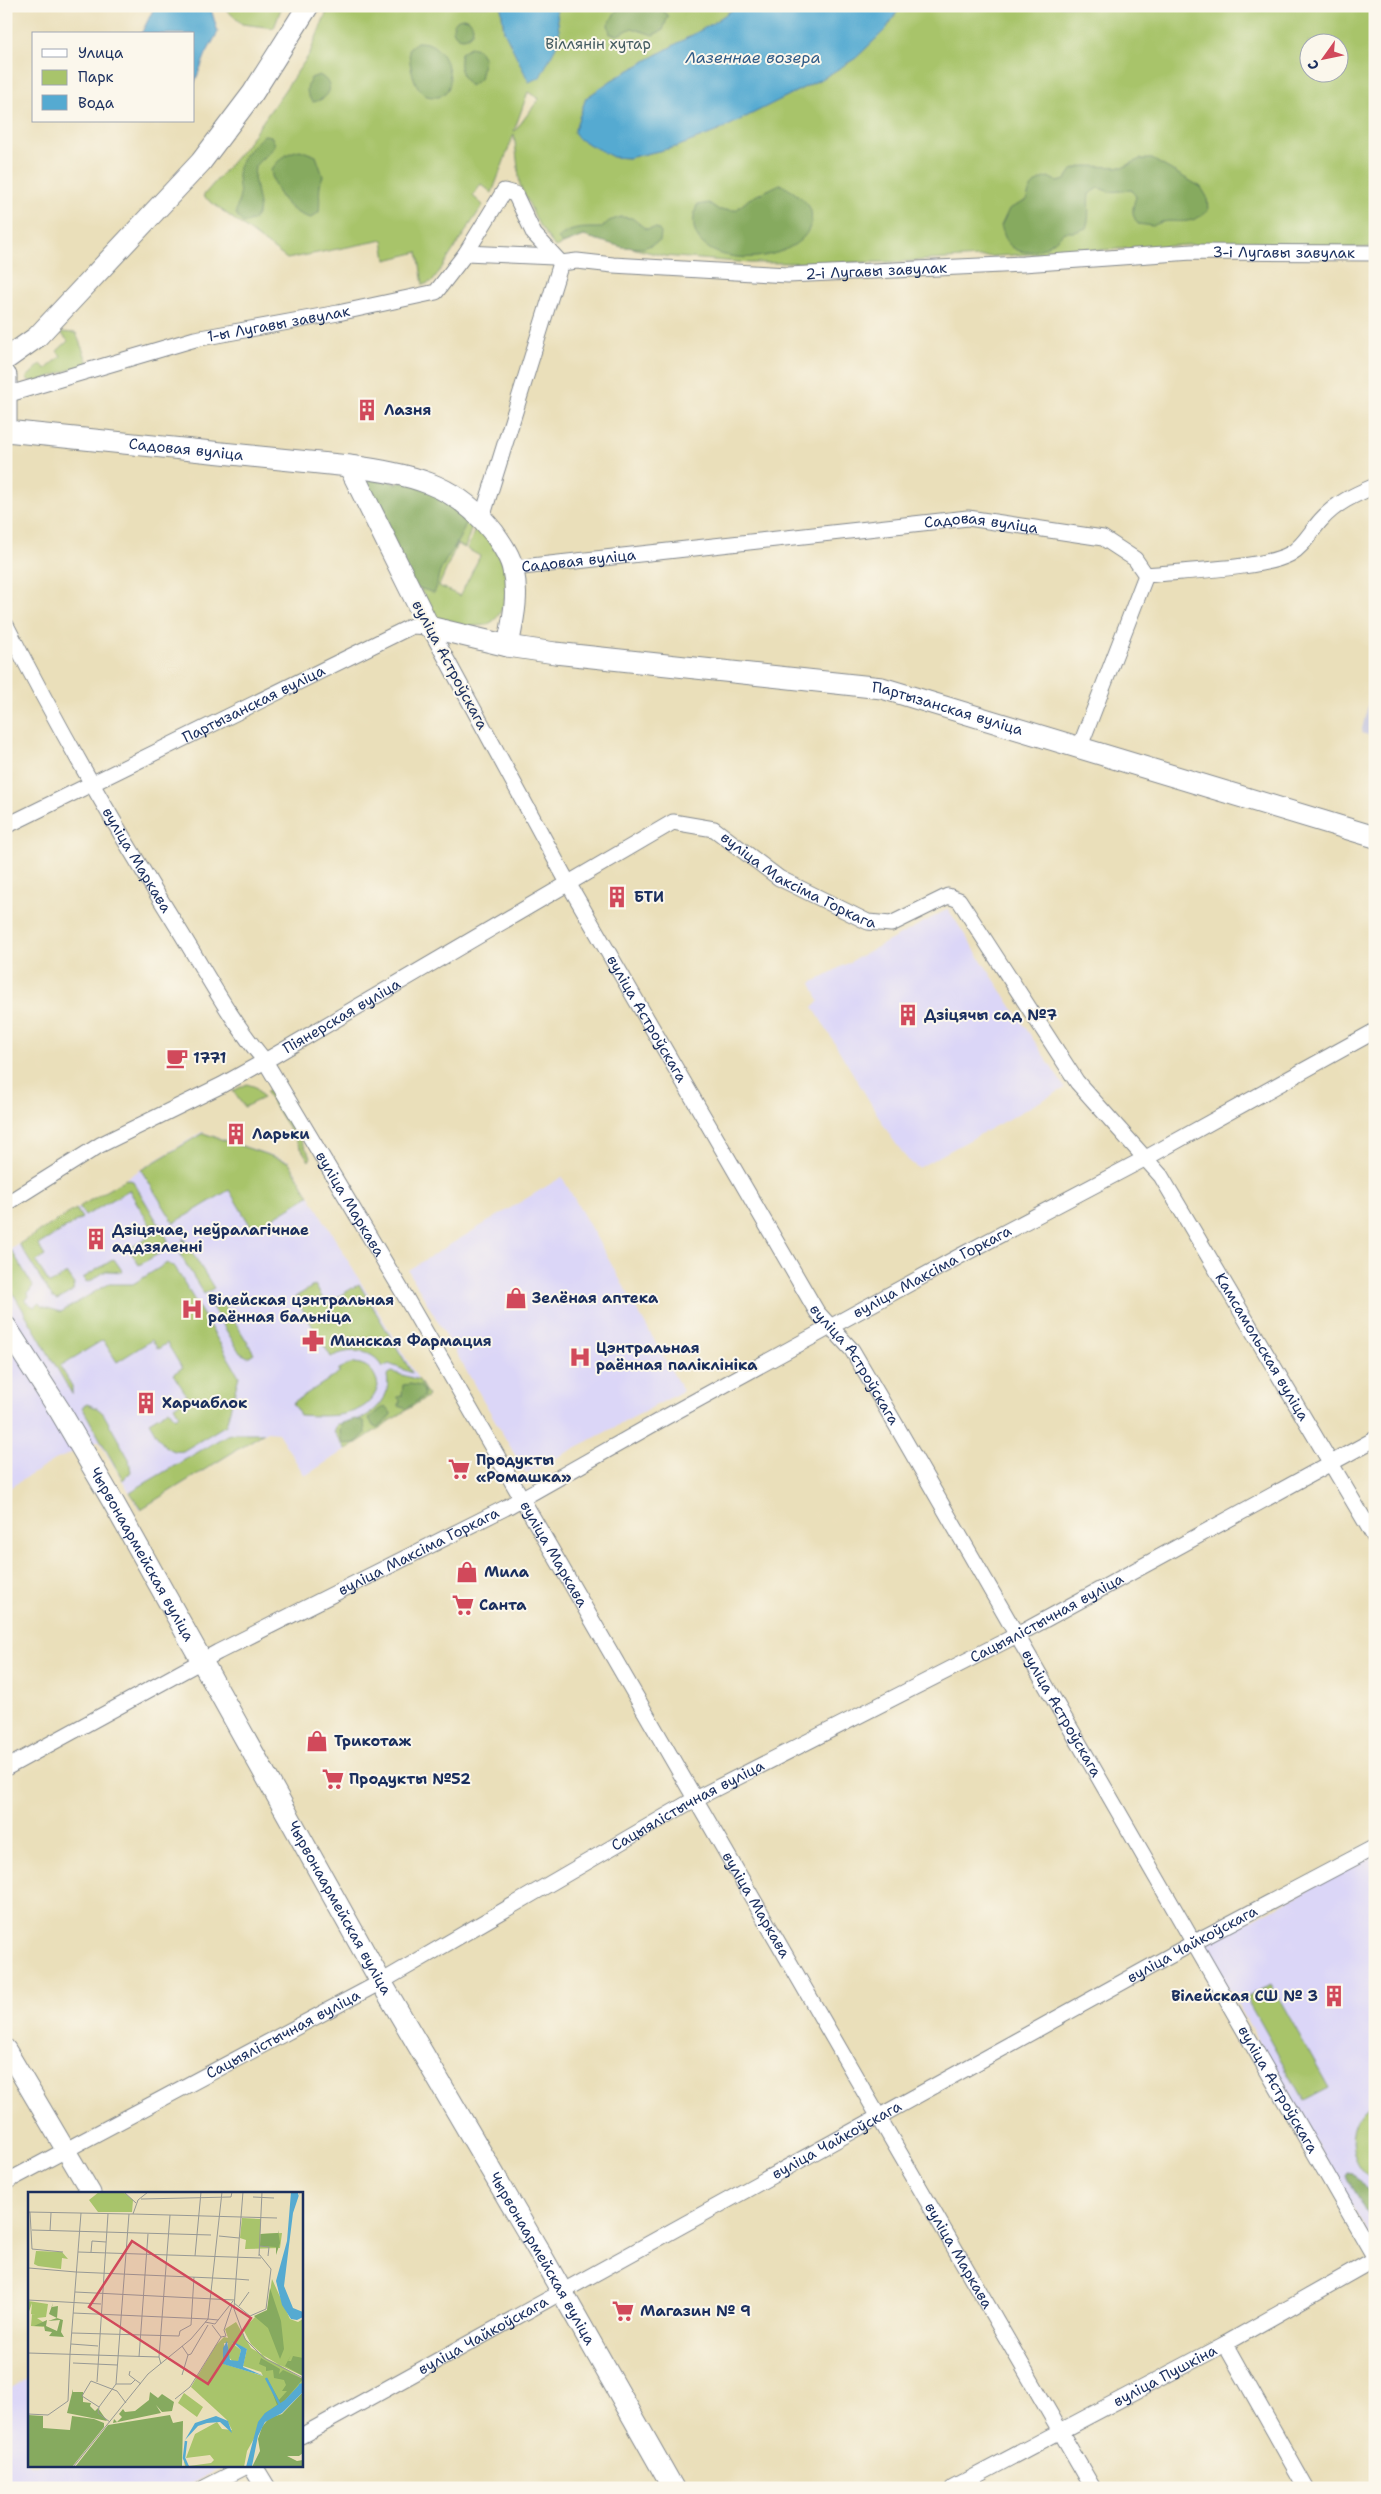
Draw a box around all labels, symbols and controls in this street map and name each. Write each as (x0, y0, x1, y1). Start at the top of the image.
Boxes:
legend (32, 32, 195, 122)
north arrow (1298, 32, 1348, 82)
park label: Віллянін хутар (545, 34, 651, 54)
text: Улица (78, 43, 124, 63)
water label: Лазеннае возера (684, 47, 821, 68)
text: С (1303, 57, 1323, 74)
text: Парк (78, 67, 114, 87)
text: Вода (78, 93, 115, 113)
street label: 3-і Лугавы завулак (1212, 242, 1355, 263)
street label: 2-і Лугавы завулак (805, 258, 948, 284)
street label: 1-ы Лугавы завулак (205, 301, 352, 347)
building icon: Лазня (354, 397, 380, 423)
place label: Лазня (384, 400, 432, 420)
street label: Садовая вуліца (128, 434, 245, 465)
street label: Садовая вуліца (923, 508, 1040, 538)
street label: Садовая вуліца (520, 544, 638, 577)
street label: вуліца Астроўскага (407, 597, 493, 734)
street label: Партызанская вуліца (179, 660, 329, 748)
street label: Партызанская вуліца (871, 677, 1026, 740)
street label: вуліца Маркава (98, 804, 176, 917)
street label: вуліца Максіма Горкага (716, 827, 877, 933)
building icon: БТИ (604, 884, 630, 910)
place label: БТИ (634, 887, 664, 907)
street label: вуліца Астроўскага (602, 952, 692, 1087)
street label: Піянерская вуліца (279, 973, 405, 1058)
building icon: Дзіцячы сад №7 (895, 1002, 921, 1028)
place label: Дзіцячы сад №7 (924, 1005, 1057, 1025)
cafe icon: 1771 (164, 1045, 190, 1071)
place label: 1771 (193, 1048, 227, 1068)
building icon: Ларьки (223, 1121, 249, 1147)
place label: Ларьки (252, 1124, 310, 1144)
street label: вуліца Маркава (311, 1147, 390, 1261)
place label: Дзіцячае, неўралагічнае аддзяленні (112, 1220, 309, 1257)
street label: вуліца Максіма Горкага (849, 1220, 1016, 1323)
building icon: Дзіцячае, неўралагічнае аддзяленні (83, 1226, 109, 1252)
street label: Камсамольская вуліца (1210, 1269, 1314, 1425)
shop icon: Зелёная аптека (503, 1285, 529, 1311)
place label: Зелёная аптека (532, 1288, 659, 1308)
place label: Вілейская цэнтральная раённая бальніца (208, 1290, 394, 1327)
hospital icon: Вілейская цэнтральная раённая бальніца (179, 1296, 205, 1322)
street label: вуліца Астроўскага (805, 1301, 904, 1429)
pharmacy icon: Минская Фармация (300, 1328, 326, 1354)
place label: Минская Фармация (330, 1331, 492, 1351)
place label: Цэнтральная раённая паліклініка (596, 1338, 758, 1375)
hospital icon: Цэнтральная раённая паліклініка (567, 1344, 593, 1370)
building icon: Харчаблок (133, 1390, 159, 1416)
place label: Харчаблок (162, 1393, 248, 1413)
place label: Продукты «Ромашка» (476, 1450, 571, 1487)
supermarket icon: Продукты «Ромашка» (446, 1456, 472, 1482)
street label: Чырвонаармейская вуліца (85, 1464, 199, 1645)
street label: вуліца Маркава (515, 1497, 593, 1611)
street label: вуліца Максіма Горкага (335, 1502, 503, 1600)
shop icon: Мила (454, 1559, 480, 1585)
place label: Мила (484, 1562, 530, 1582)
street label: Сацыялістычная вуліца (966, 1568, 1128, 1667)
supermarket icon: Санта (450, 1592, 476, 1618)
place label: Санта (479, 1595, 527, 1615)
street label: вуліца Астроўскага (1017, 1646, 1107, 1781)
shop icon: Трикотаж (304, 1728, 330, 1754)
place label: Трикотаж (334, 1731, 411, 1751)
street label: Сацыялістычная вуліца (608, 1755, 768, 1856)
supermarket icon: Продукты №52 (320, 1766, 346, 1792)
place label: Продукты №52 (349, 1769, 471, 1789)
street label: Чырвонаармейская вуліца (283, 1817, 397, 1999)
street label: вуліца Маркава (718, 1848, 795, 1962)
street label: вуліца Чайкоўскага (1124, 1900, 1262, 1988)
building icon: Вілейская СШ № 3 (1321, 1983, 1347, 2009)
street label: Сацыялістычная вуліца (203, 1985, 364, 2084)
place label: Вілейская СШ № 3 (1171, 1986, 1318, 2006)
street label: вуліца Астроўскага (1234, 2022, 1323, 2157)
street label: вуліца Чайкоўскага (768, 2096, 906, 2184)
street label: Чырвонаармейская вуліца (485, 2168, 600, 2349)
inset map (28, 2192, 302, 2466)
street label: вуліца Маркава (920, 2199, 998, 2313)
street label: вуліца Чайкоўскага (415, 2291, 552, 2379)
supermarket icon: Магазин № 9 (610, 2298, 636, 2324)
place label: Магазин № 9 (640, 2301, 751, 2321)
street label: вуліца Пушкіна (1110, 2340, 1221, 2411)

